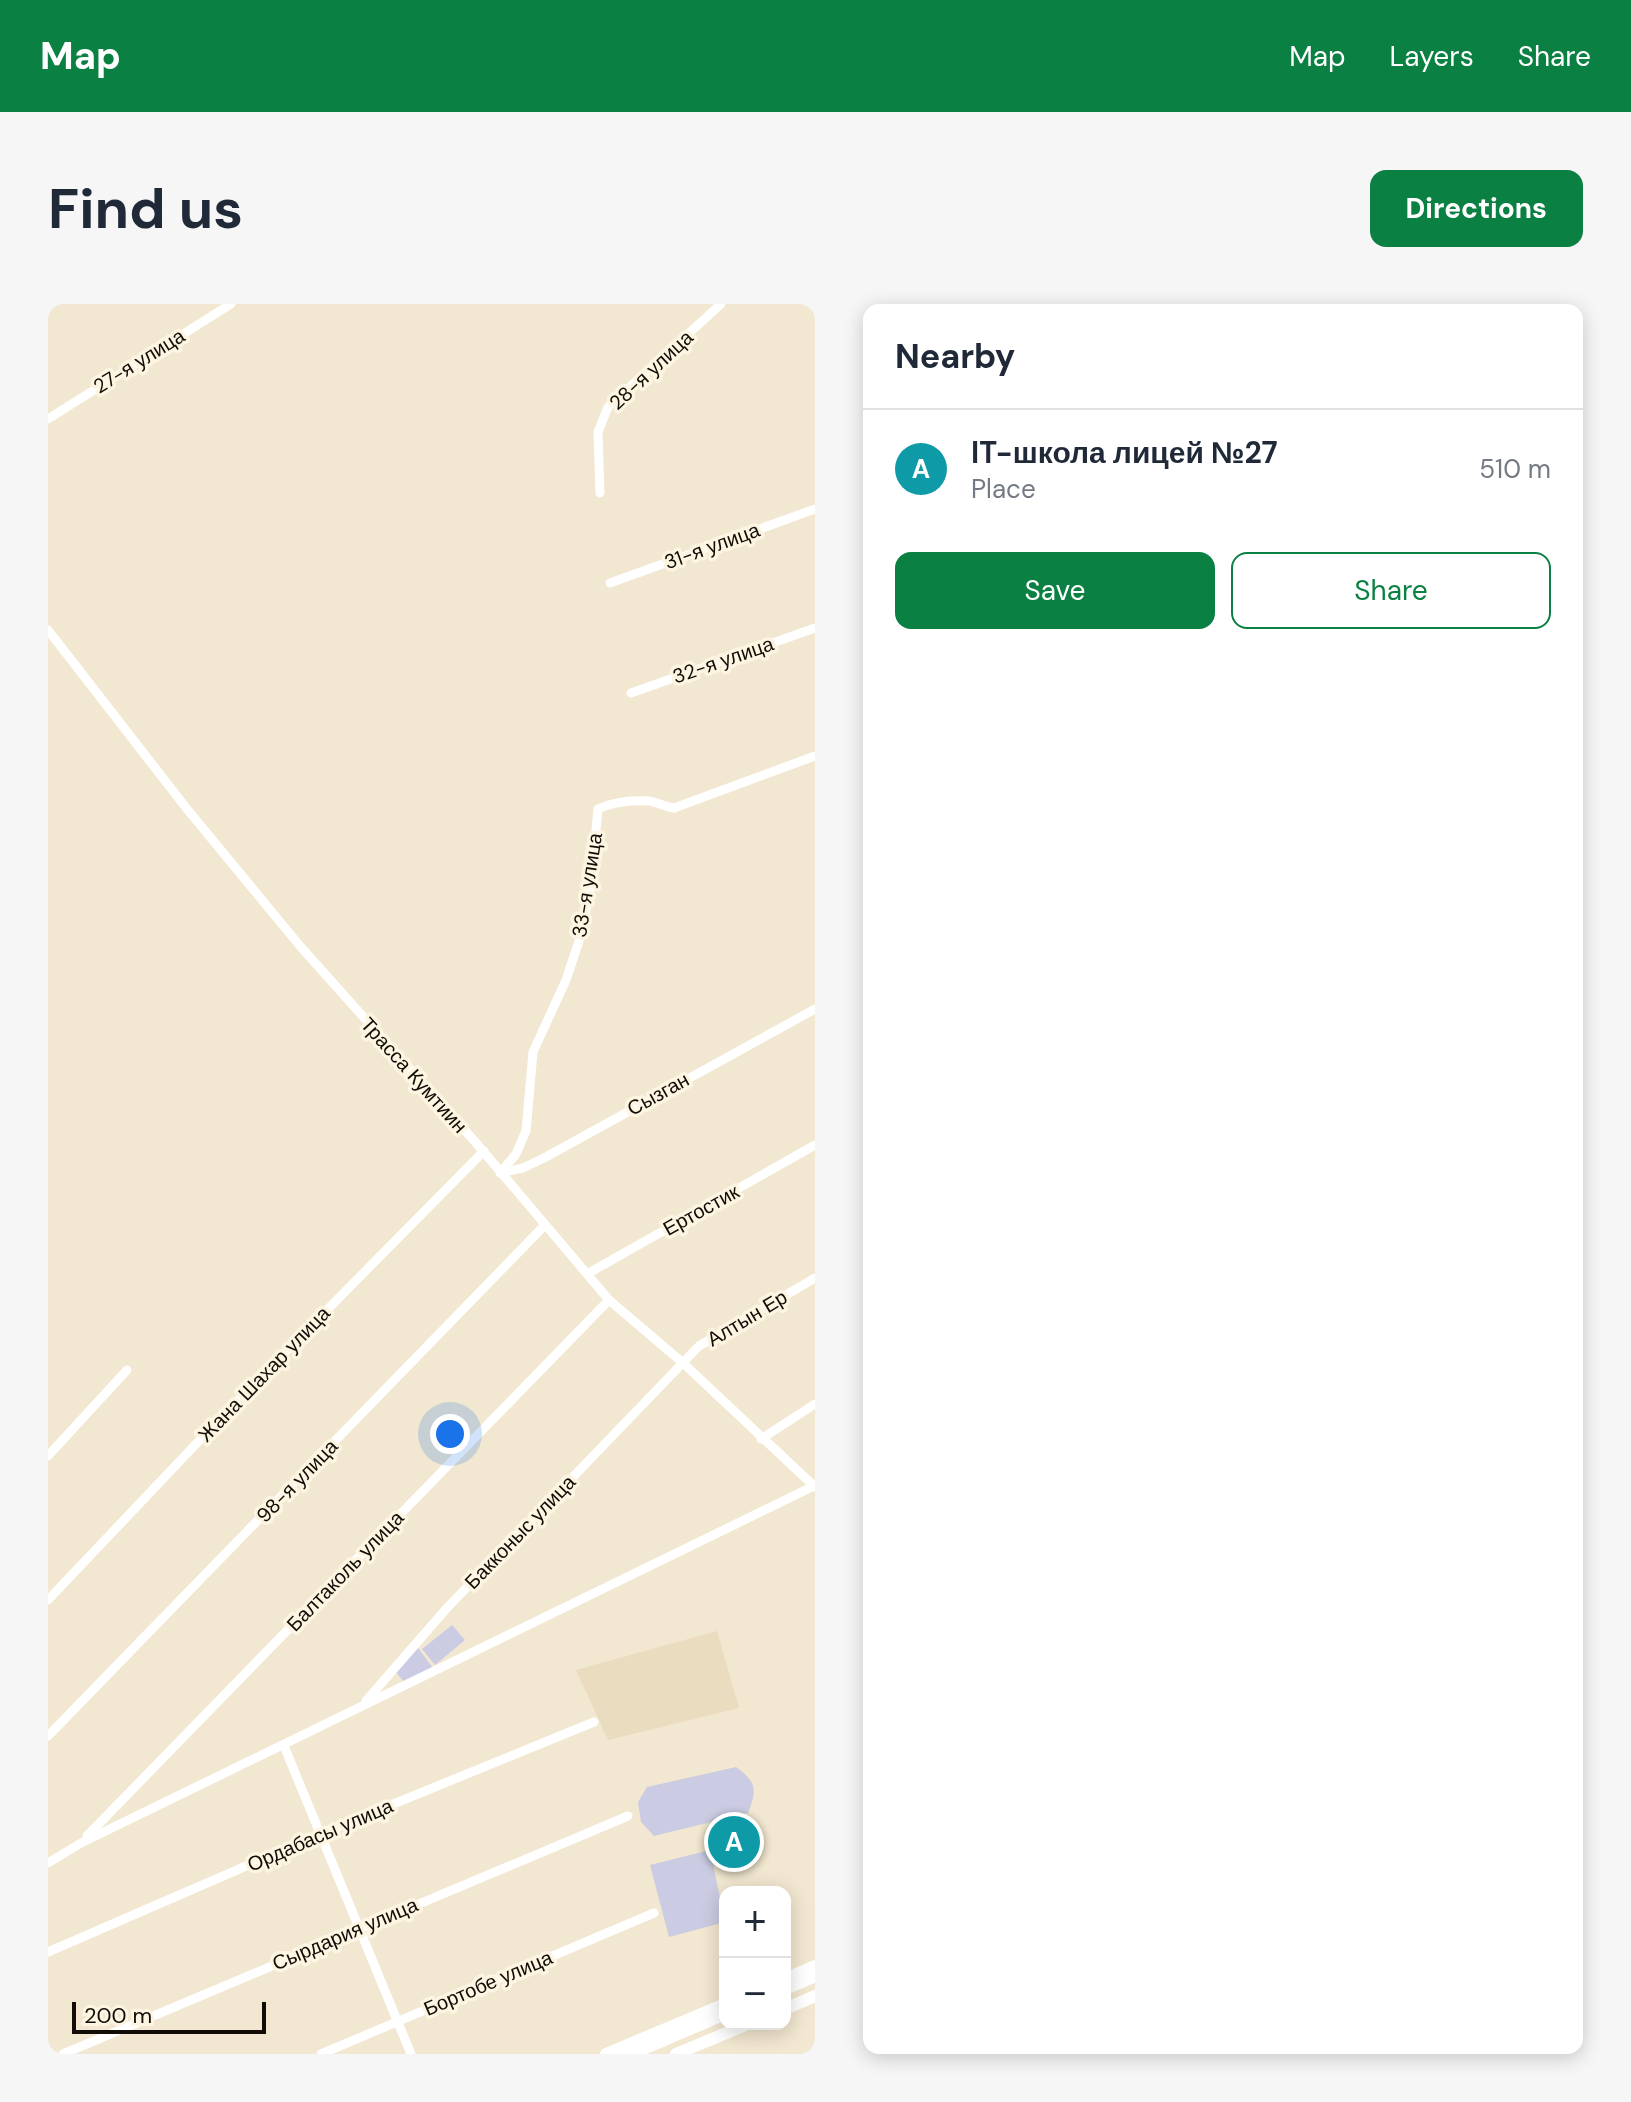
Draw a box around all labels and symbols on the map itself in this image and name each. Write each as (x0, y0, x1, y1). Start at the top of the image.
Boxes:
street label: 27-я улица (88, 322, 190, 399)
street label: 28-я улица (604, 324, 699, 415)
street label: 31-я улица (661, 516, 764, 575)
street label: 32-я улица (669, 630, 778, 689)
street label: 33-я улица (566, 830, 608, 939)
street label: Трасса Кумтиин (355, 1011, 473, 1139)
street label: Сызган (622, 1066, 694, 1122)
street label: Ертостик (658, 1178, 744, 1242)
street label: Алтын Ер (702, 1284, 792, 1352)
street label: Жана Шахар улица (192, 1300, 336, 1447)
your location (430, 1414, 470, 1454)
street label: 98-я улица (251, 1433, 344, 1528)
street label: Бакконыс улица (459, 1469, 582, 1595)
street label: Балтаколь улица (281, 1505, 410, 1637)
street label: Ордабасы улица (243, 1792, 398, 1877)
pin: A (708, 1812, 760, 1872)
street label: Сырдария улица (268, 1891, 423, 1976)
street label: Бортобе улица (420, 1944, 557, 2022)
scale bar (72, 1998, 266, 2034)

